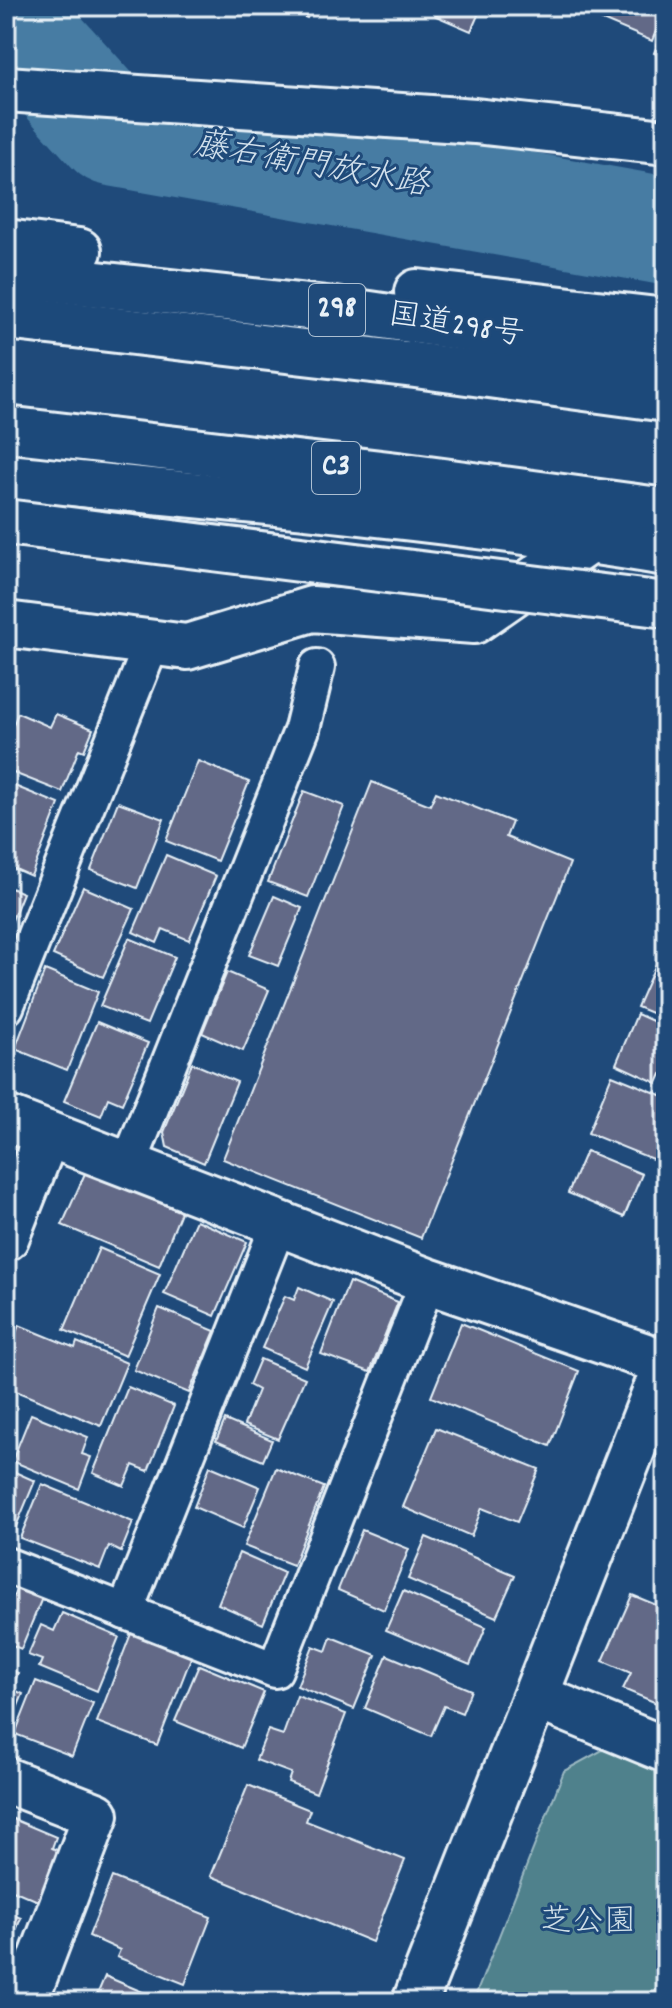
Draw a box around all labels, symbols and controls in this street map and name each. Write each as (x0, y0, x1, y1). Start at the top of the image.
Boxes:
water label: 藤右衛門放水路 (190, 122, 434, 212)
road number: 298 (309, 284, 365, 336)
street label: 国道298号 (385, 294, 527, 360)
road number: C3 (312, 442, 360, 494)
park label: 芝公園 (540, 1901, 636, 1947)

